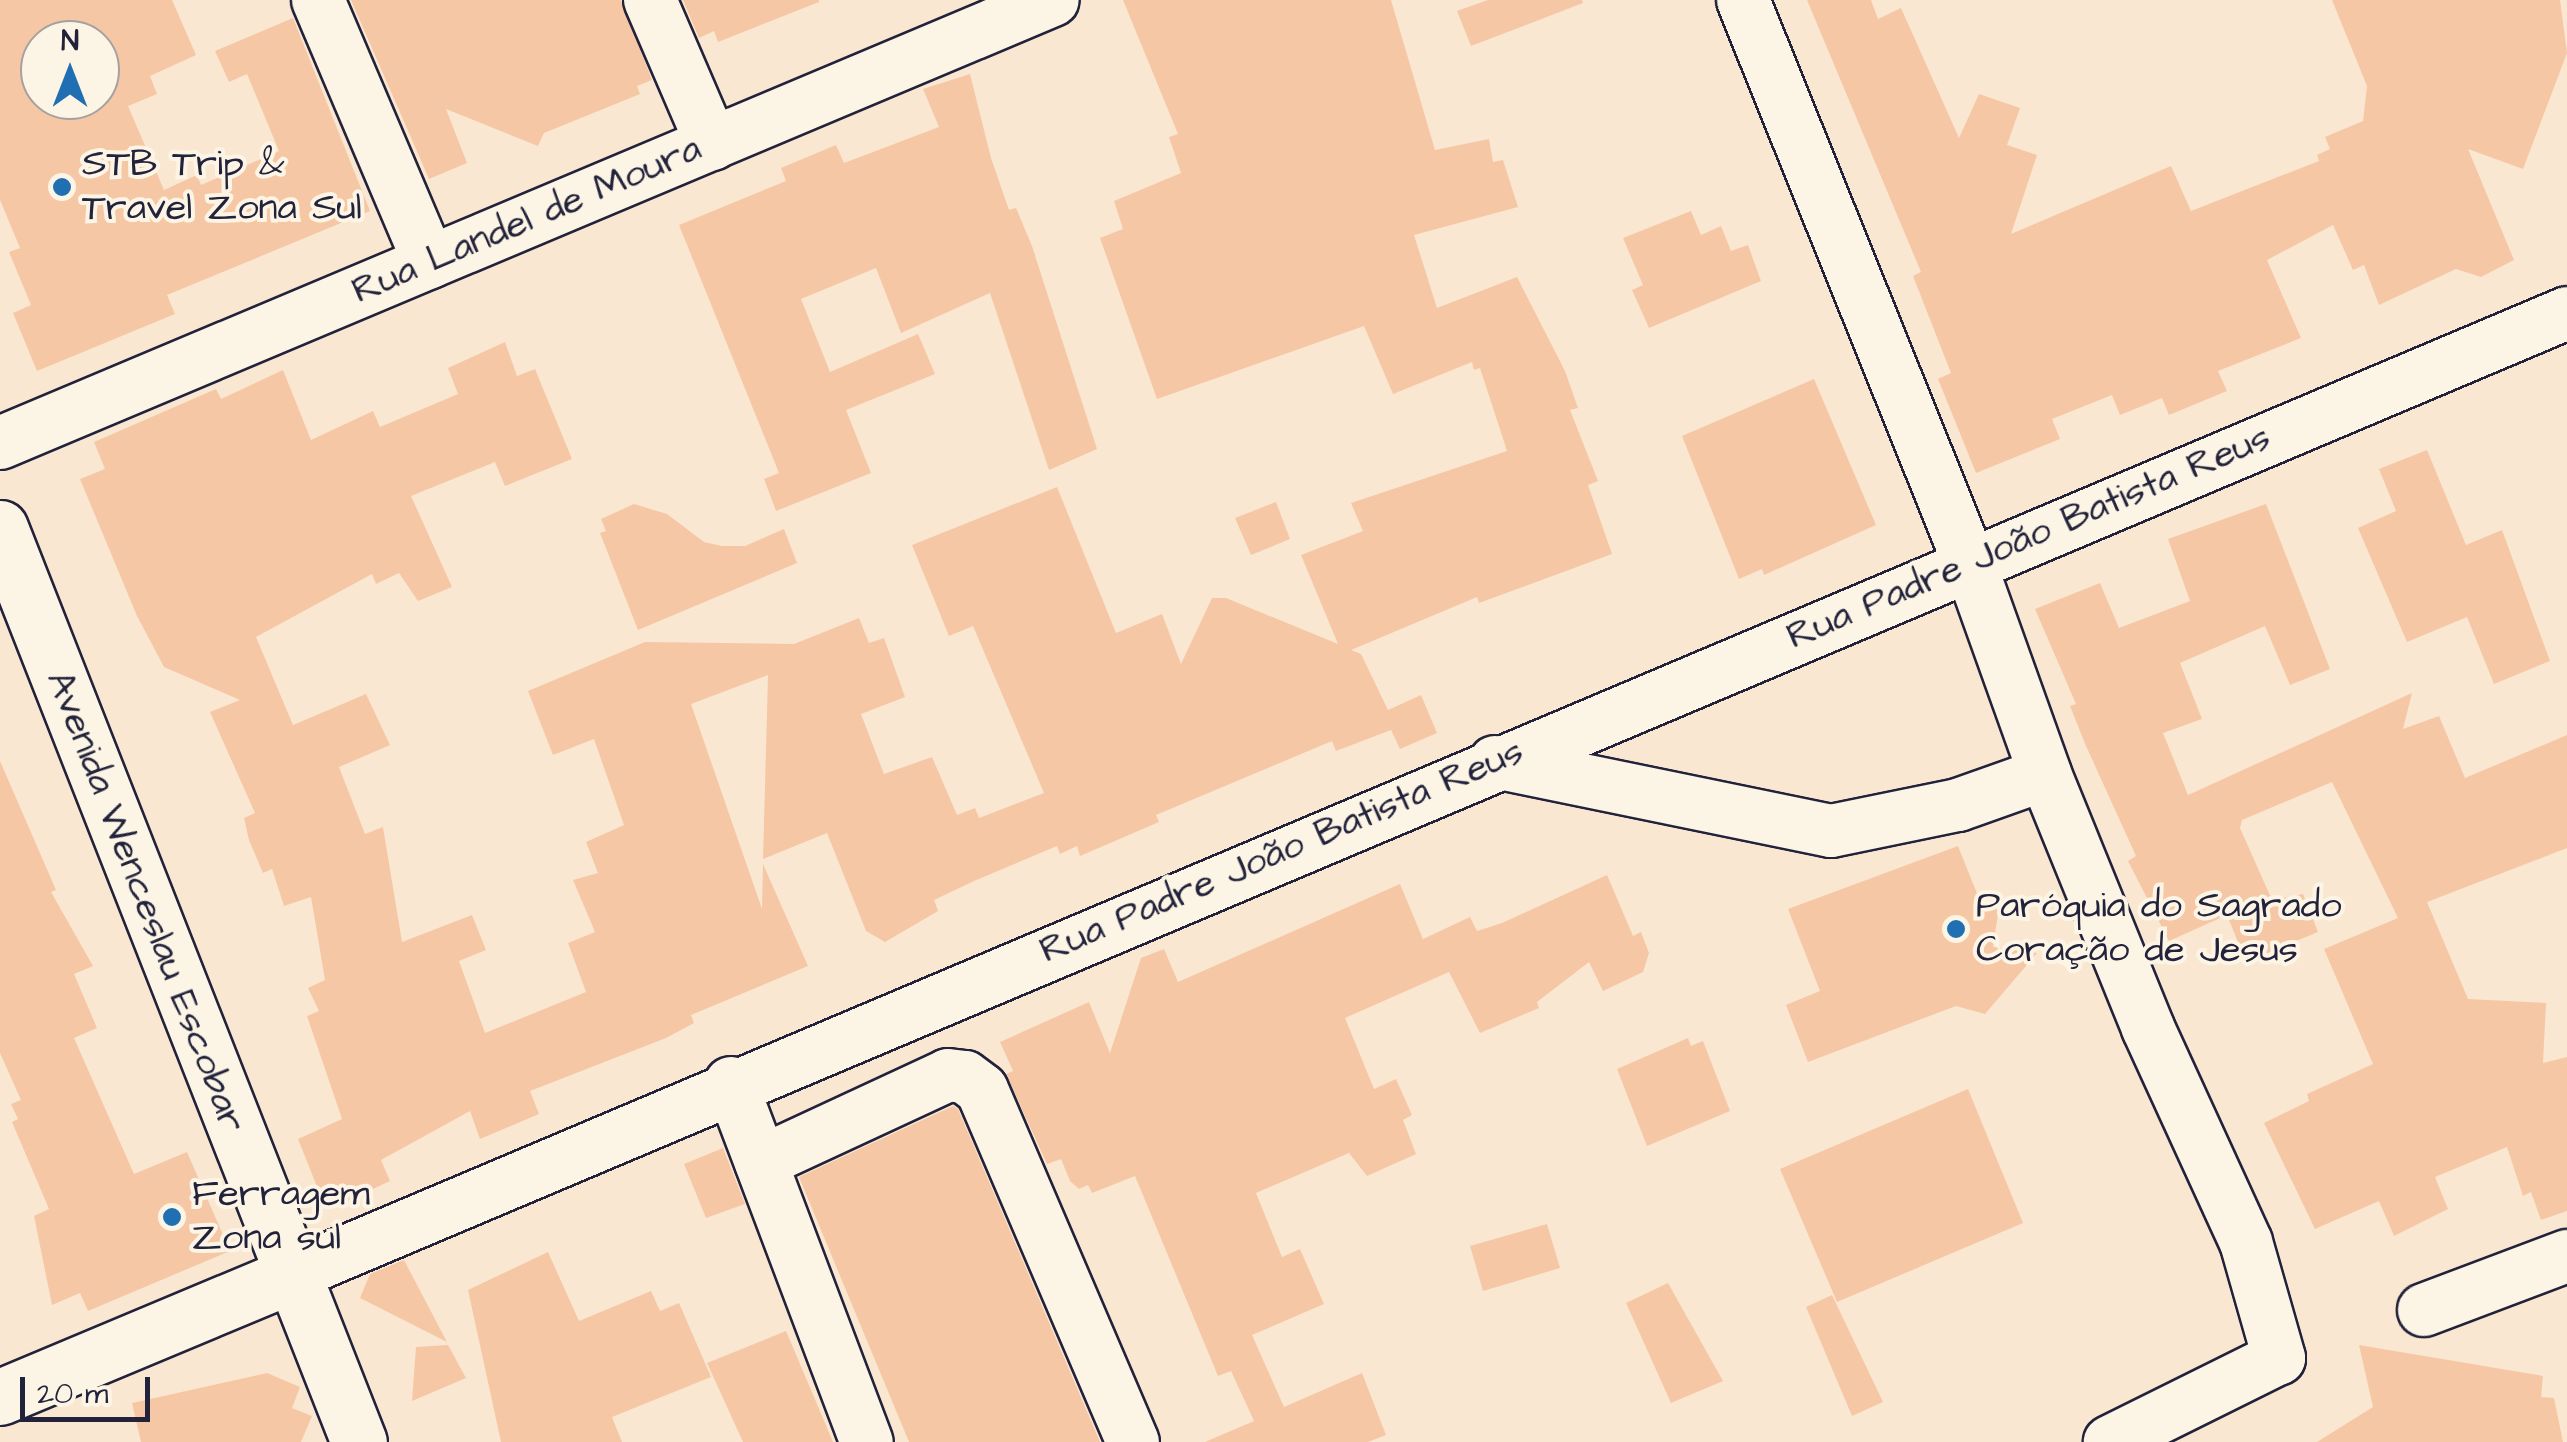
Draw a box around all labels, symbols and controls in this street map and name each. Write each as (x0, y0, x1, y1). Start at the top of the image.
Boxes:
north arrow (20, 20, 120, 120)
text: N (61, 22, 79, 61)
street label: Rua Landel de Moura (346, 127, 708, 315)
place label: STB Trip & Travel Zona Sul (82, 142, 362, 232)
marker: STB Trip & Travel Zona Sul (51, 176, 73, 198)
street label: Rua Padre João Batista Reus (1780, 415, 2278, 661)
street label: Avenida Wenceslau Escobar (36, 665, 254, 1139)
street label: Rua Padre João Batista Reus (1033, 729, 1531, 975)
place label: Paróquia do Sagrado Coração de Jesus (1976, 884, 2342, 974)
marker: Paróquia do Sagrado Coração de Jesus (1945, 918, 1967, 940)
place label: Ferragem Zona sul (192, 1172, 370, 1262)
marker: Ferragem Zona sul (161, 1206, 183, 1228)
scale bar (25, 1357, 155, 1419)
text: 20 m (37, 1373, 108, 1415)

